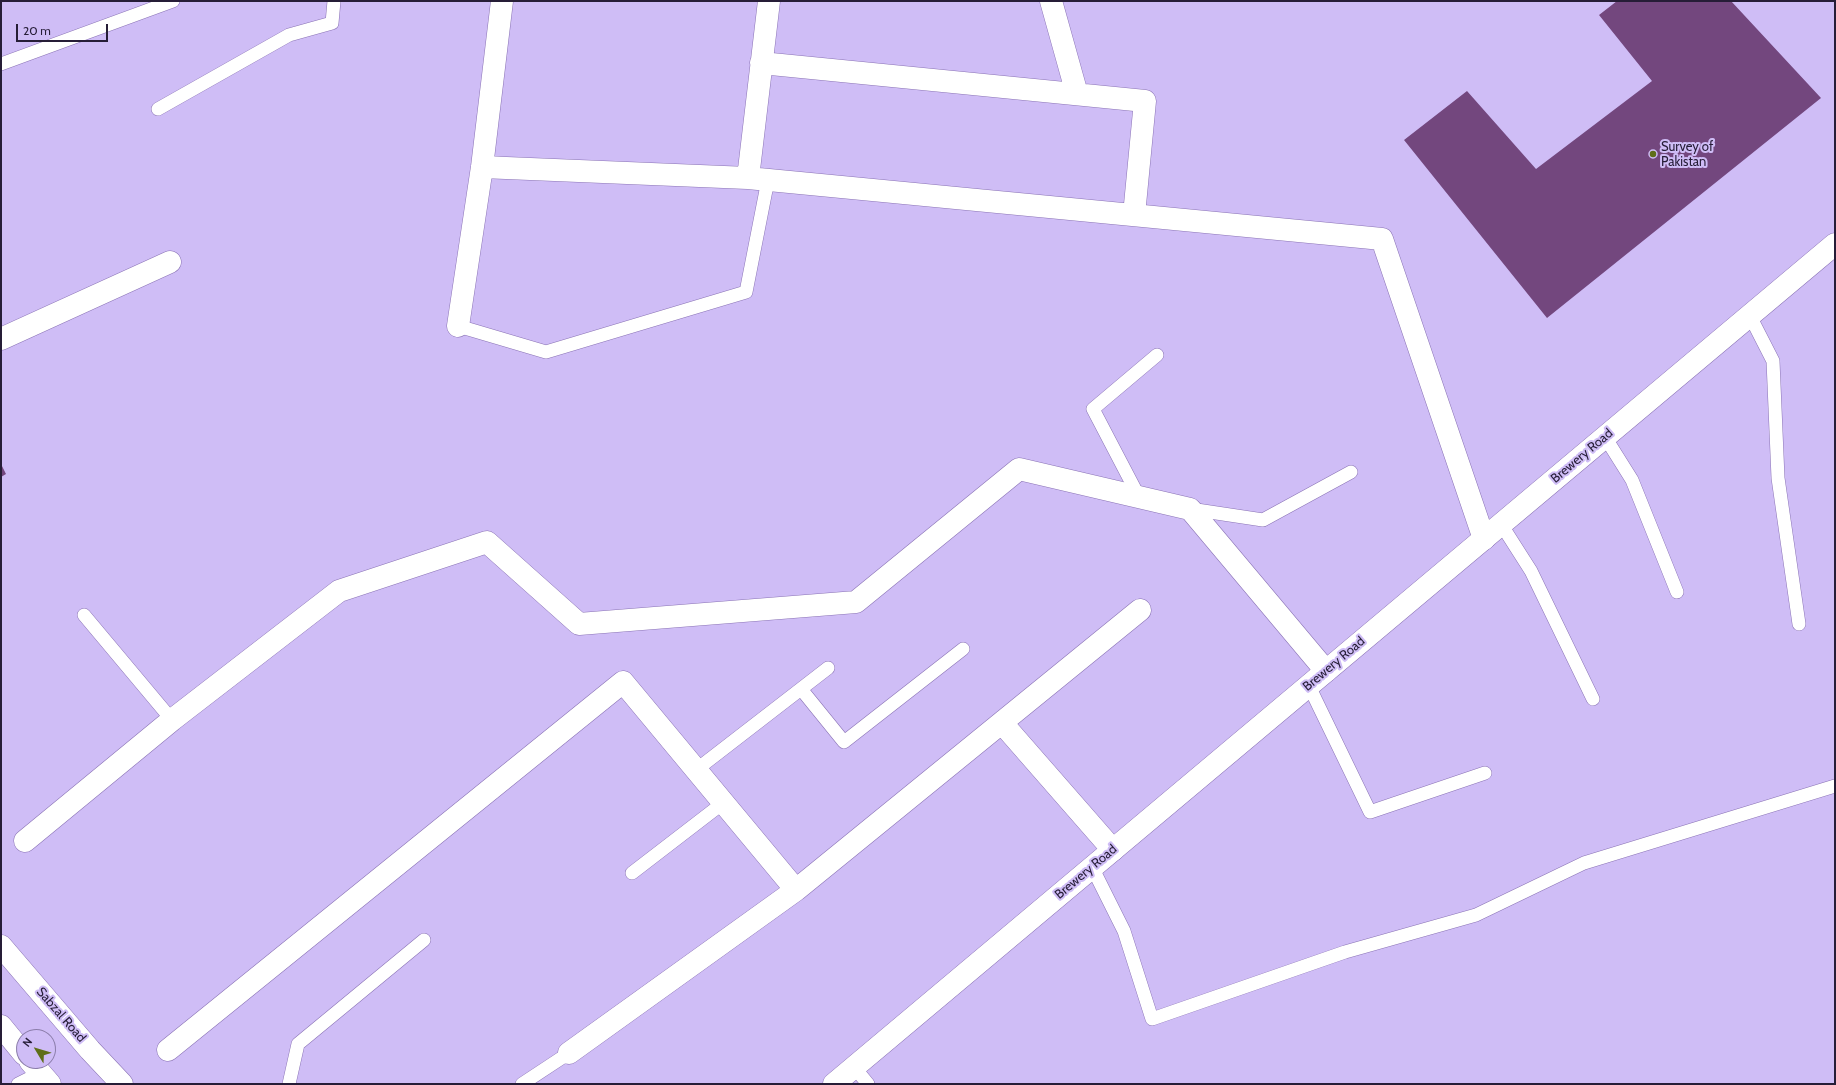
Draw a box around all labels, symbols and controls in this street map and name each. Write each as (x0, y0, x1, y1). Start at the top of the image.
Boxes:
scale bar (18, 16, 110, 42)
text: 20 m (23, 23, 51, 38)
place label: Survey of Pakistan (1661, 139, 1713, 170)
marker: Survey of Pakistan (1648, 149, 1658, 159)
street label: Brewery Road (1548, 426, 1616, 486)
street label: Brewery Road (1300, 634, 1368, 694)
street label: Brewery Road (1052, 842, 1120, 902)
street label: Sabzal Road (33, 984, 89, 1046)
north arrow (16, 1029, 56, 1069)
text: N (19, 1035, 35, 1050)

